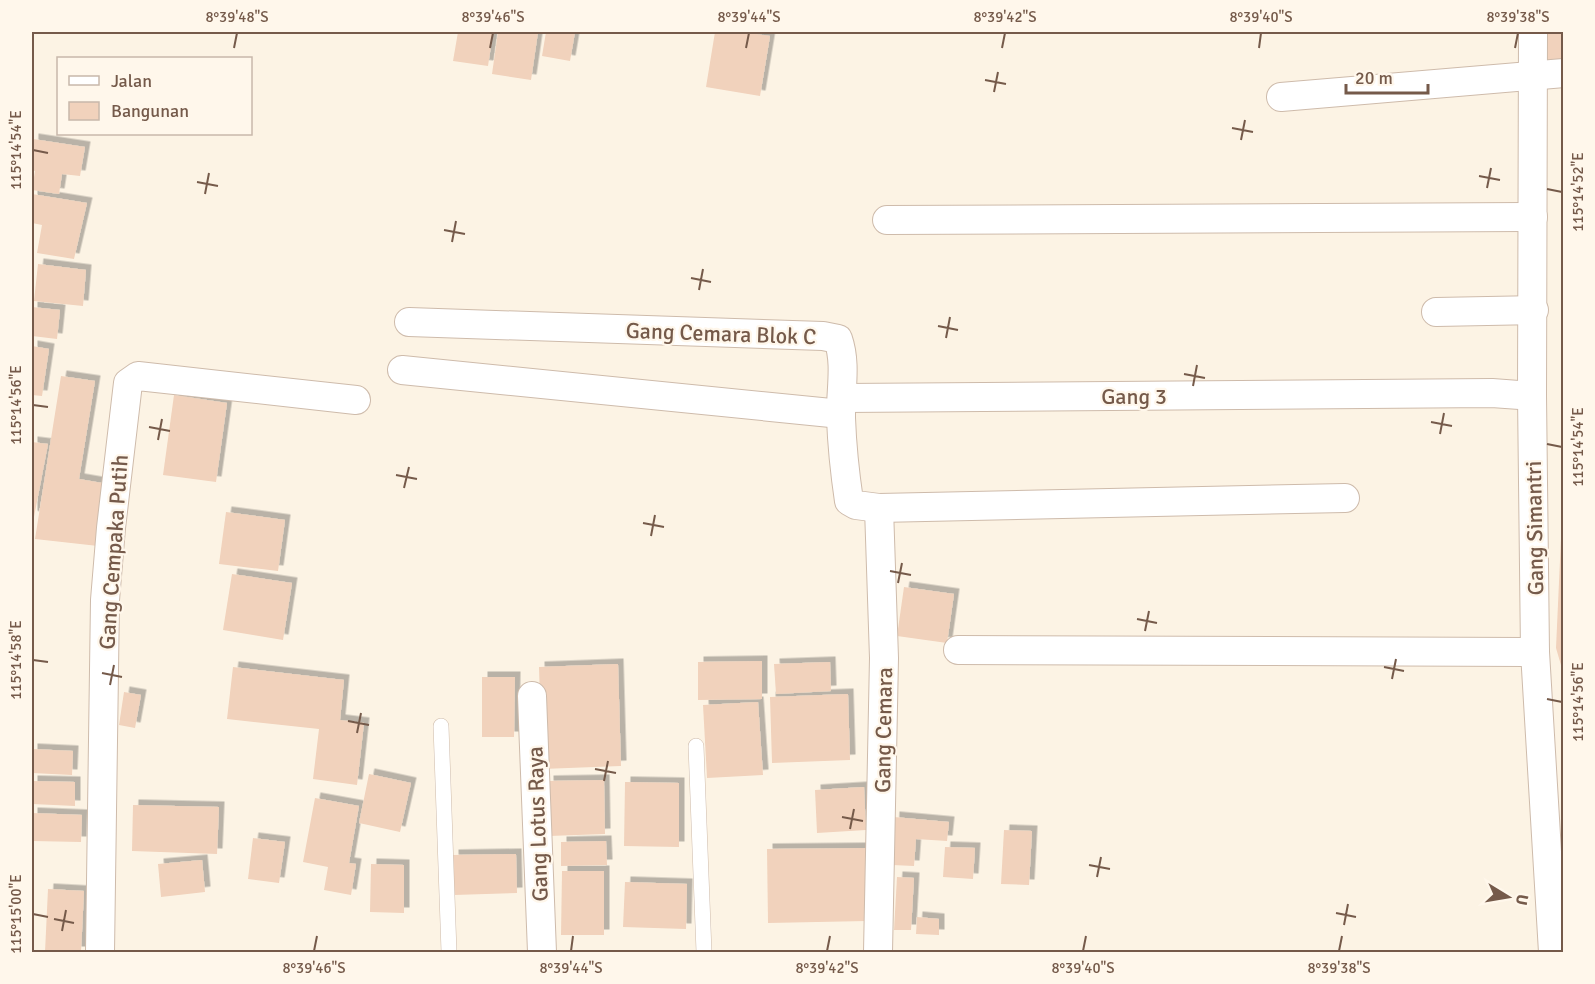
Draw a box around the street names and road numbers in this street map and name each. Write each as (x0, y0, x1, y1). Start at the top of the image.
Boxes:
street label: Gang Cemara Blok C (625, 317, 817, 350)
street label: Gang 3 (1101, 383, 1167, 410)
street label: Gang Cempaka Putih (93, 454, 134, 650)
street label: Gang Simantri (1520, 460, 1549, 596)
street label: Gang Cemara (869, 667, 898, 793)
street label: Gang Lotus Raya (521, 746, 554, 902)

